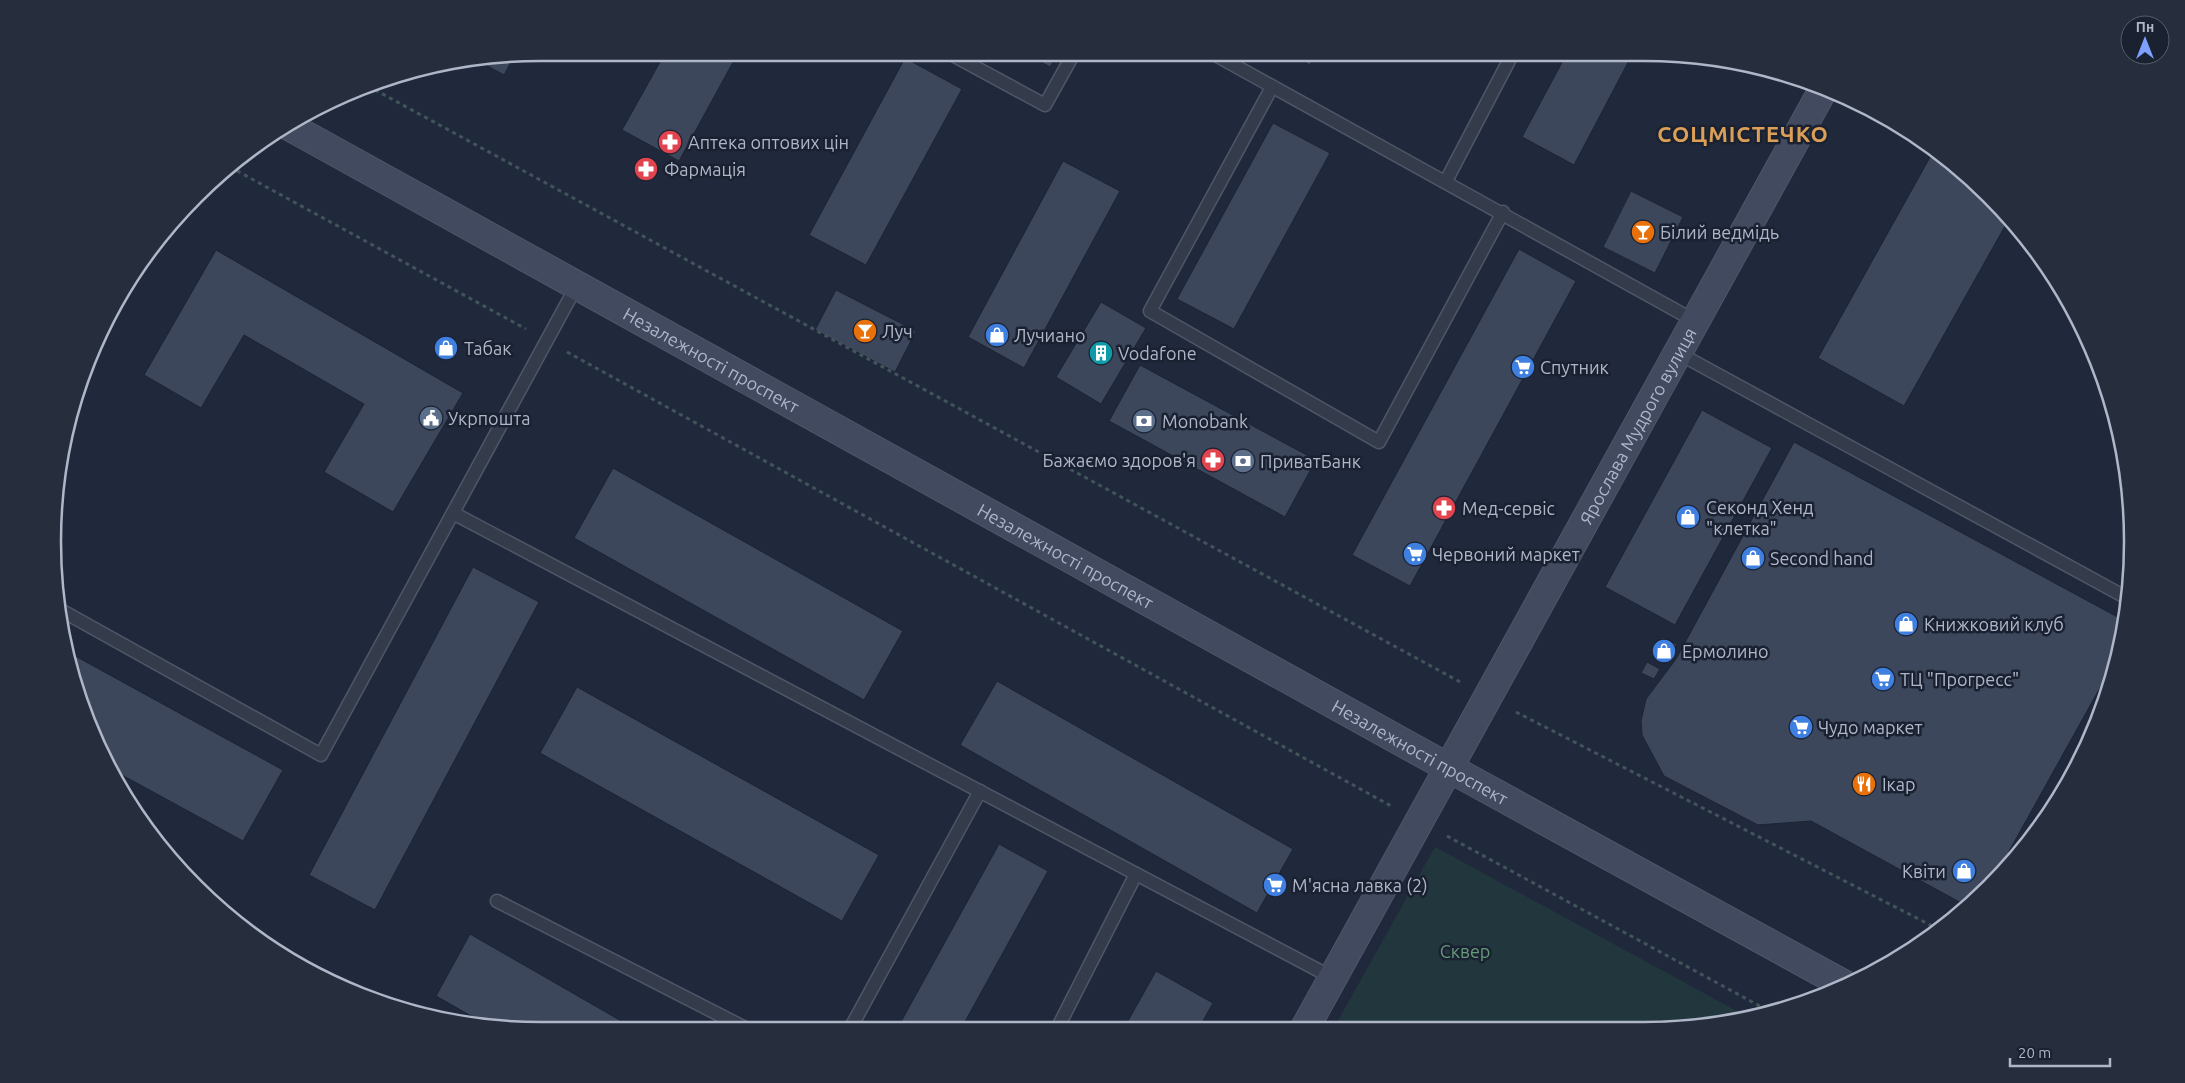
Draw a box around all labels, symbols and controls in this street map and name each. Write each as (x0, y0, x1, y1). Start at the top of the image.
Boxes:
north arrow (2120, 15, 2170, 65)
text: Пн (2136, 19, 2154, 35)
district label: СОЦМІСТЕЧКО (1657, 121, 1829, 146)
pharmacy icon: Аптека оптових цін (657, 129, 683, 155)
place label: Аптека оптових цін (688, 132, 849, 152)
pharmacy icon: Фармація (633, 156, 659, 182)
place label: Фармація (664, 159, 746, 179)
bar icon: Білий ведмідь (1630, 219, 1656, 245)
place label: Білий ведмідь (1660, 222, 1779, 242)
street label: Незалежності проспект (620, 303, 803, 416)
bar icon: Луч (852, 318, 878, 344)
place label: Луч (882, 321, 913, 341)
shop icon: Лучиано (984, 322, 1010, 348)
street label: Ярослава Мудрого вулиця (1575, 324, 1700, 527)
place label: Лучиано (1014, 325, 1086, 345)
shop icon: Табак (433, 335, 459, 361)
place label: Табак (464, 338, 512, 358)
building icon: Vodafone (1088, 340, 1114, 366)
place label: Vodafone (1118, 343, 1197, 363)
supermarket icon: Спутник (1510, 354, 1536, 380)
place label: Спутник (1540, 357, 1609, 377)
public building icon: Укрпошта (418, 405, 444, 431)
place label: Укрпошта (448, 408, 530, 428)
bank icon: Monobank (1131, 408, 1157, 434)
place label: Monobank (1162, 411, 1248, 431)
pharmacy icon: Бажаємо здоров'я (1200, 447, 1226, 473)
bank icon: ПриватБанк (1230, 448, 1256, 474)
place label: Бажаємо здоров'я (1042, 450, 1196, 470)
place label: ПриватБанк (1260, 451, 1361, 471)
pharmacy icon: Мед-сервіс (1431, 495, 1457, 521)
place label: Секонд Хенд "клетка" (1706, 497, 1814, 538)
place label: Мед-сервіс (1462, 498, 1555, 518)
street label: Незалежності проспект (974, 499, 1157, 613)
shop icon: Секонд Хенд "клетка" (1675, 504, 1701, 530)
supermarket icon: Червоний маркет (1402, 541, 1428, 567)
place label: Червоний маркет (1432, 544, 1580, 564)
shop icon: Second hand (1740, 545, 1766, 571)
place label: Second hand (1770, 548, 1873, 568)
shop icon: Книжковий клуб (1893, 611, 1919, 637)
place label: Книжковий клуб (1924, 614, 2064, 634)
shop icon: Ермолино (1651, 638, 1677, 664)
place label: Ермолино (1682, 641, 1768, 661)
supermarket icon: ТЦ "Прогресс" (1870, 666, 1896, 692)
place label: ТЦ "Прогресс" (1900, 669, 2019, 689)
street label: Незалежності проспект (1329, 695, 1512, 808)
supermarket icon: Чудо маркет (1788, 714, 1814, 740)
place label: Чудо маркет (1818, 717, 1923, 737)
restaurant icon: Ікар (1851, 771, 1877, 797)
place label: Ікар (1882, 774, 1916, 794)
shop icon: Квіти (1951, 858, 1977, 884)
place label: Квіти (1902, 861, 1946, 881)
supermarket icon: М'ясна лавка (2) (1262, 872, 1288, 898)
place label: М'ясна лавка (2) (1292, 875, 1428, 896)
park label: Сквер (1440, 941, 1490, 961)
scale bar (2010, 1036, 2110, 1068)
text: 20 m (2018, 1044, 2051, 1061)

